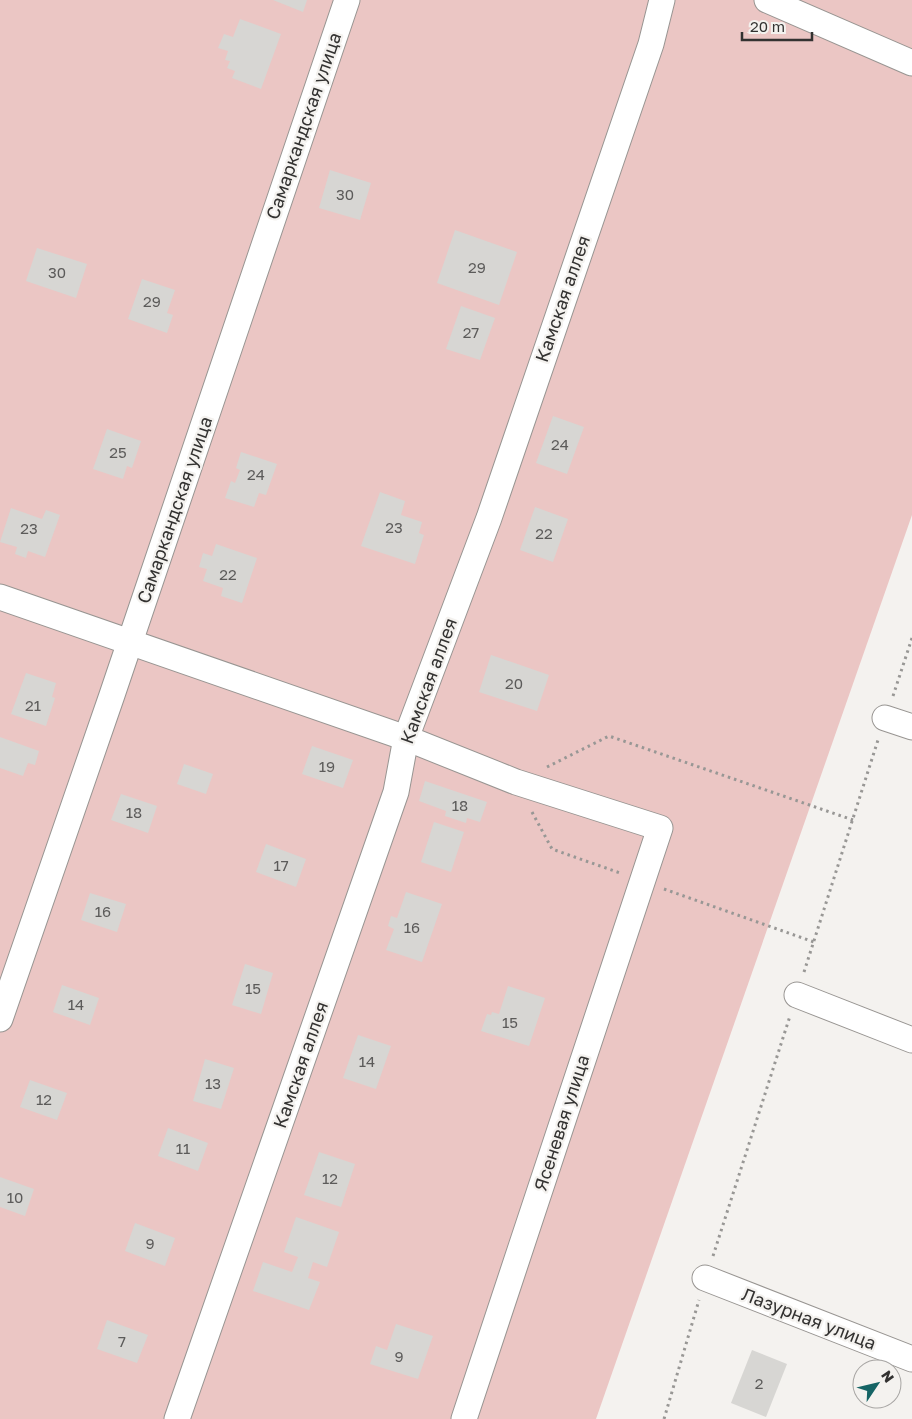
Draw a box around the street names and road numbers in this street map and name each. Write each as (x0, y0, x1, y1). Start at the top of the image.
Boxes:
street label: Самаркандская улица (261, 29, 345, 222)
street label: Камская аллея (530, 233, 594, 365)
street label: Самаркандская улица (132, 413, 216, 606)
street label: Камская аллея (395, 615, 461, 747)
street label: Камская аллея (268, 999, 332, 1131)
street label: Ясеневая улица (529, 1052, 593, 1194)
street label: Лазурная улица (739, 1282, 880, 1354)

